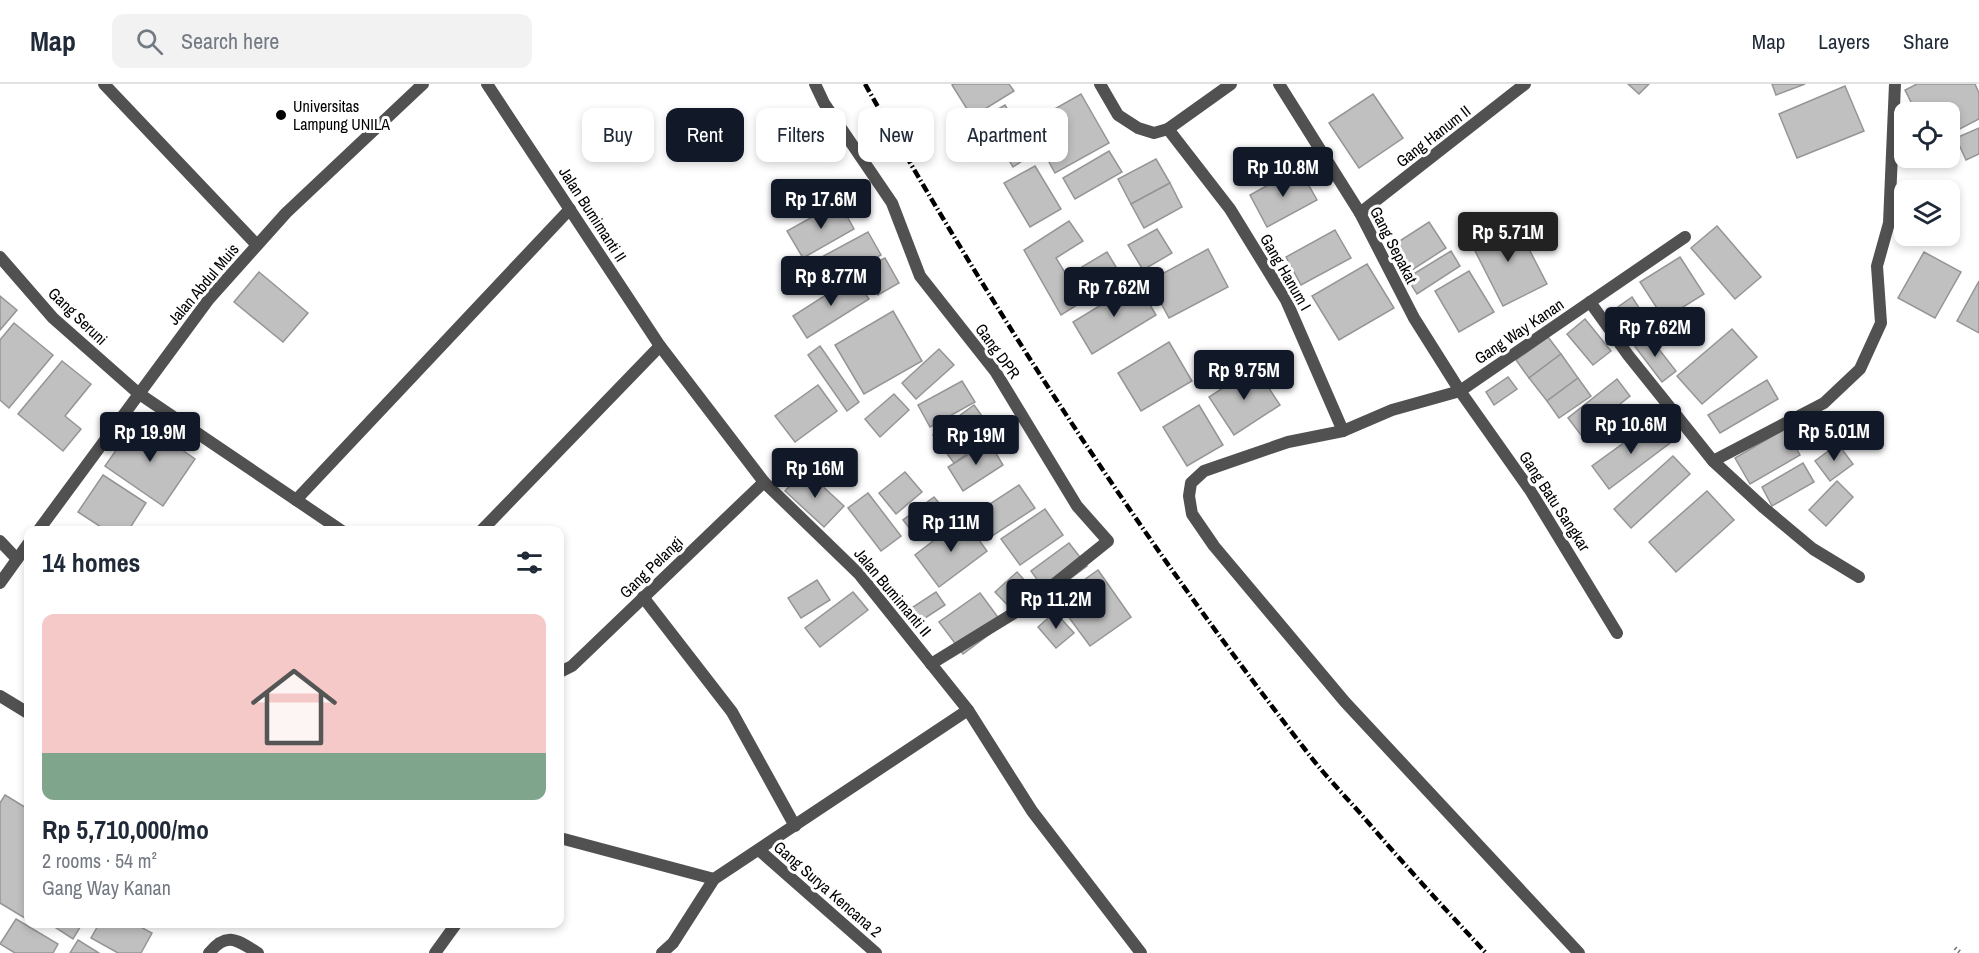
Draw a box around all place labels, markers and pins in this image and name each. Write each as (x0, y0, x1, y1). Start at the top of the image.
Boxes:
place label: Universitas Lampung UNILA (293, 95, 390, 135)
marker: Universitas Lampung UNILA (274, 108, 288, 122)
pin: Rp 10.8M (1221, 147, 1345, 198)
pin: Rp 17.6M (759, 179, 883, 230)
pin: Rp 5.71M (1446, 212, 1570, 263)
pin: Rp 8.77M (769, 256, 893, 307)
pin: Rp 7.62M (1052, 267, 1176, 318)
pin: Rp 7.62M (1593, 307, 1717, 358)
pin: Rp 9.75M (1182, 350, 1306, 401)
pin: Rp 10.6M (1569, 404, 1693, 455)
pin: Rp 5.01M (1772, 411, 1896, 462)
pin: Rp 19.9M (88, 412, 212, 463)
pin: Rp 19M (927, 415, 1025, 466)
pin: Rp 16M (766, 448, 864, 499)
pin: Rp 11M (902, 502, 1000, 553)
pin: Rp 11.2M (994, 579, 1118, 630)

